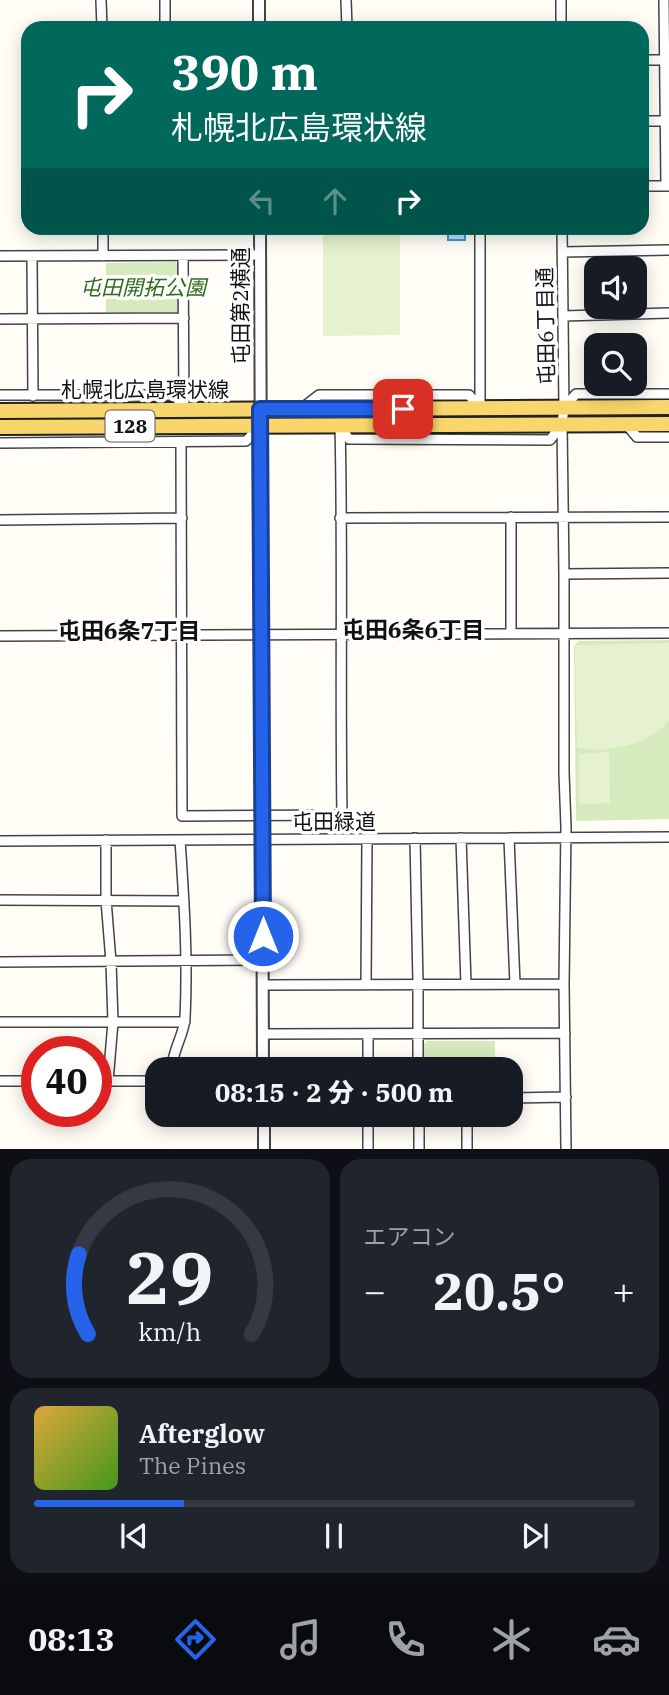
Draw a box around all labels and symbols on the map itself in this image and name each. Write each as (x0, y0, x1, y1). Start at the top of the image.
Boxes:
street label: 屯田第2横通 (226, 247, 254, 365)
street label: 屯田6丁目通 (530, 267, 560, 385)
park label: 屯田開拓公園 (80, 273, 209, 301)
street label: 札幌北広島環状線 (61, 375, 229, 403)
pin (373, 379, 433, 439)
road number: 128 (106, 410, 154, 442)
district label: 屯田6条6丁目 (342, 614, 484, 644)
district label: 屯田6条7丁目 (58, 615, 200, 645)
street label: 屯田緑道 (292, 807, 376, 835)
position arrow (226, 899, 300, 973)
speed limit sign: 40 (21, 1036, 112, 1127)

